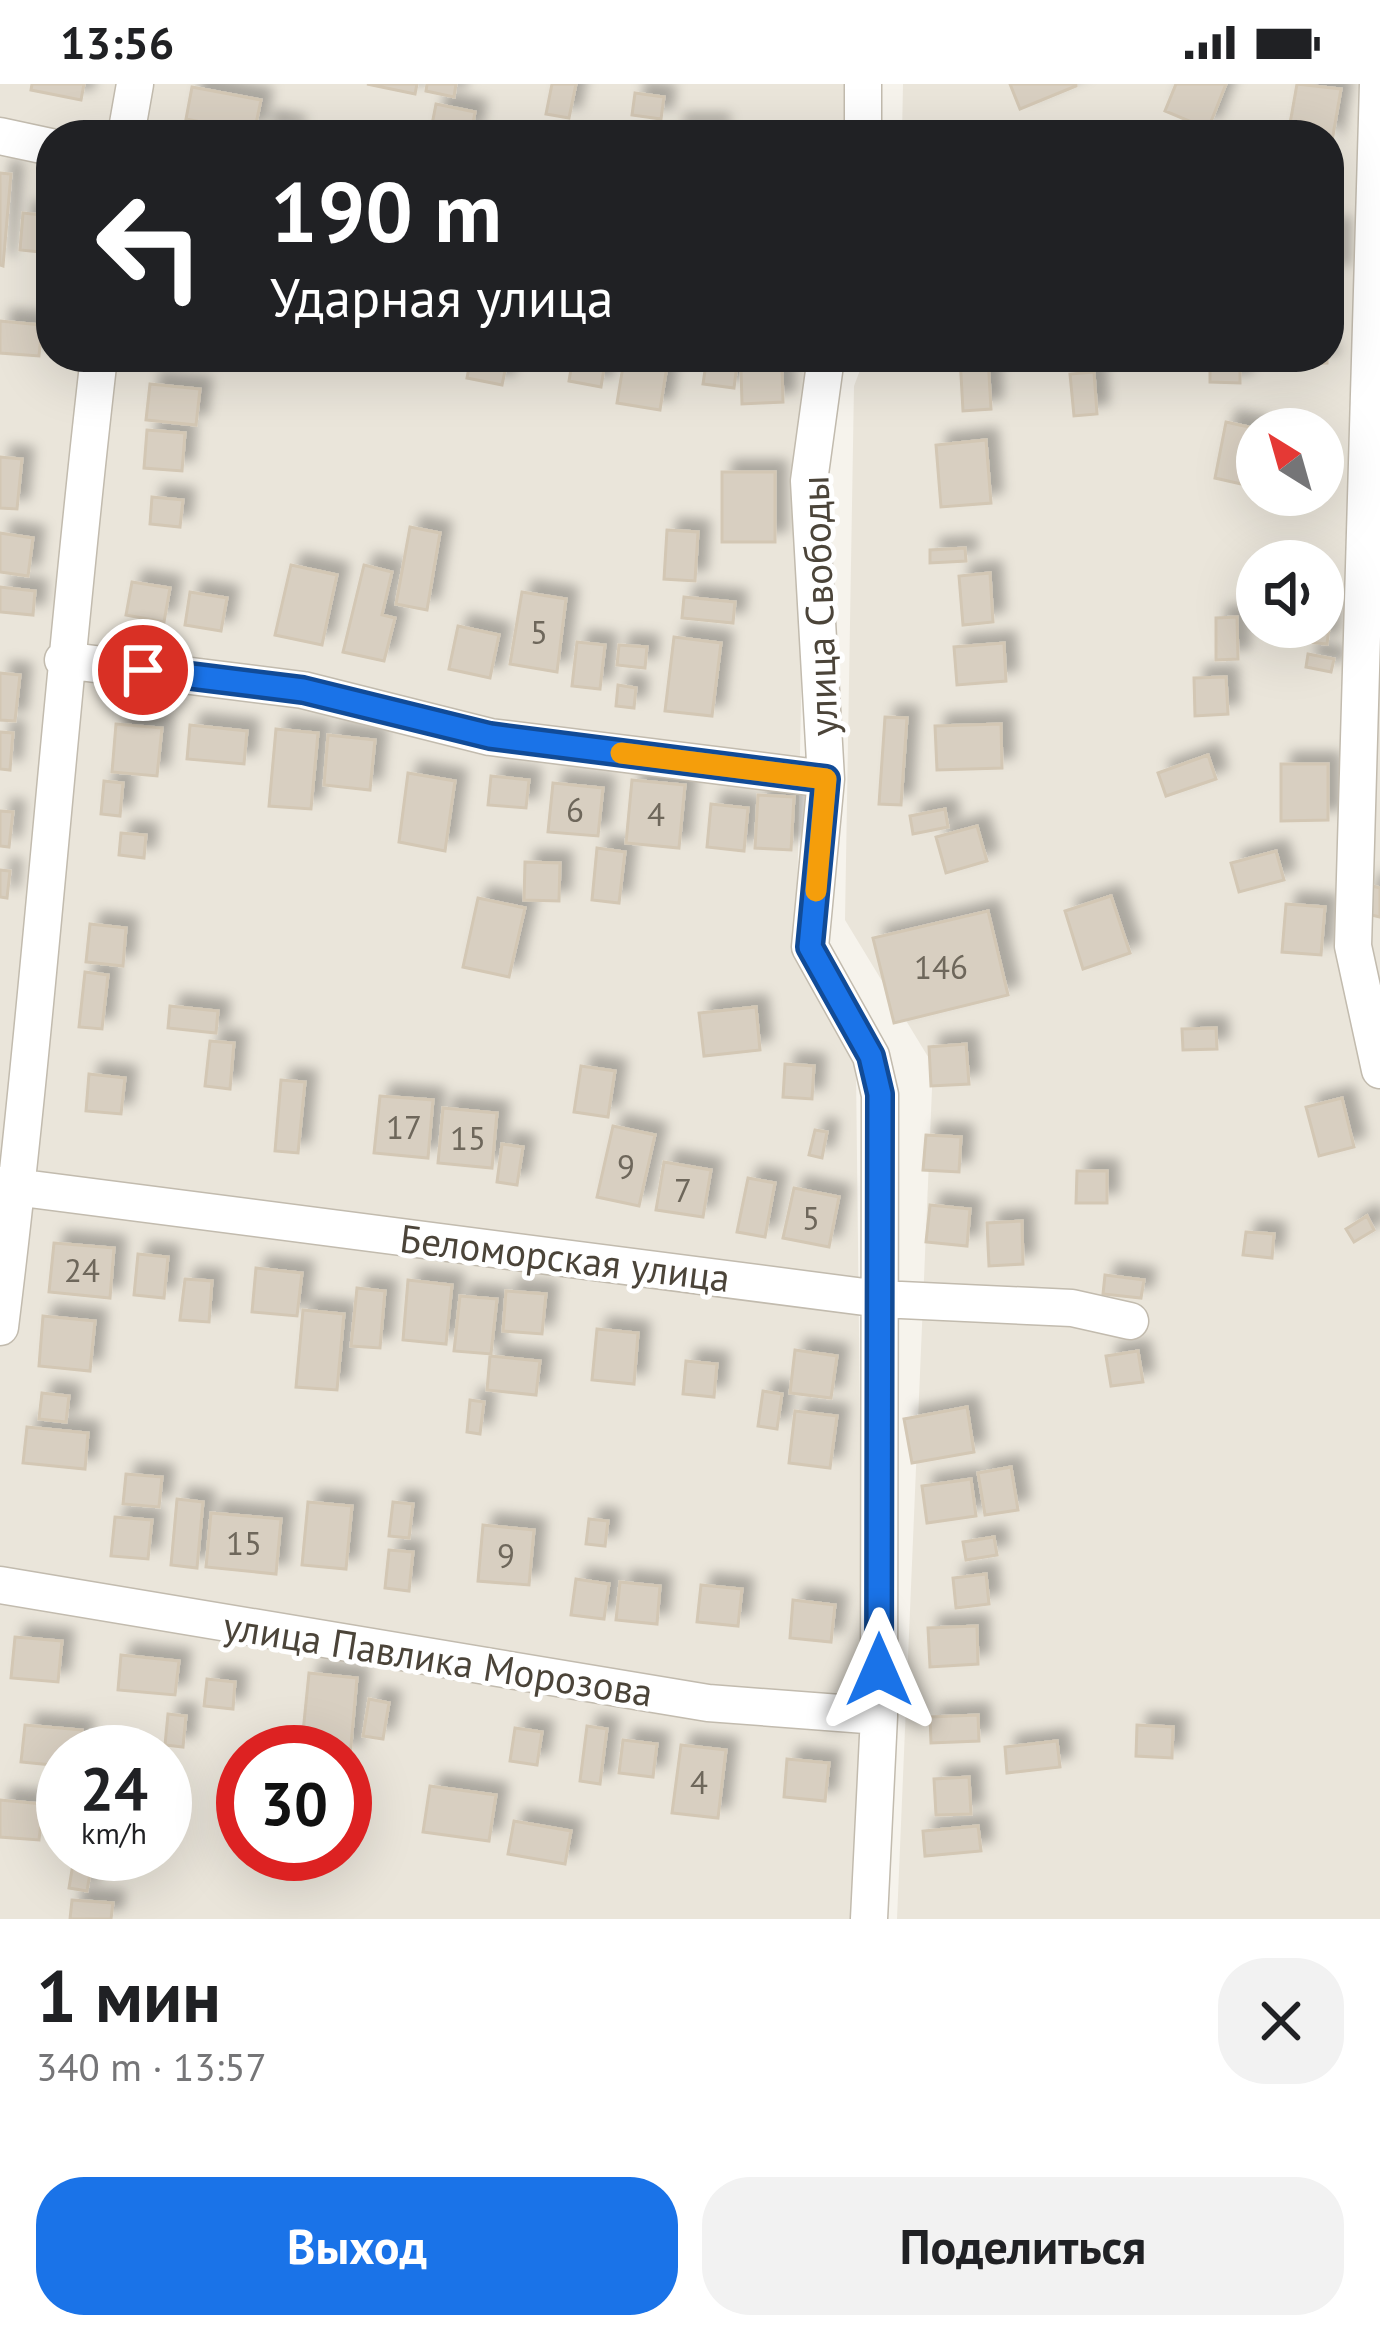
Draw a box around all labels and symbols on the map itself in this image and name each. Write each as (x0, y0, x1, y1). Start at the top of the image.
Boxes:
north arrow (1236, 408, 1344, 516)
street label: улица Свободы (788, 475, 849, 737)
house number: 5 (530, 610, 548, 653)
pin (92, 619, 194, 721)
house number: 6 (566, 788, 584, 831)
house number: 4 (647, 792, 665, 835)
house number: 146 (914, 945, 968, 988)
house number: 17 (386, 1105, 422, 1148)
house number: 15 (450, 1116, 486, 1159)
house number: 9 (617, 1144, 635, 1187)
house number: 7 (674, 1168, 692, 1211)
house number: 5 (802, 1196, 820, 1239)
street label: Беломорская улица (397, 1212, 733, 1303)
house number: 24 (64, 1248, 100, 1291)
house number: 15 (226, 1521, 262, 1564)
house number: 9 (497, 1533, 515, 1576)
street label: улица Павлика Морозова (220, 1599, 656, 1718)
position arrow (816, 1607, 942, 1733)
speed limit sign: 30 (216, 1725, 372, 1881)
house number: 4 (690, 1760, 708, 1803)

